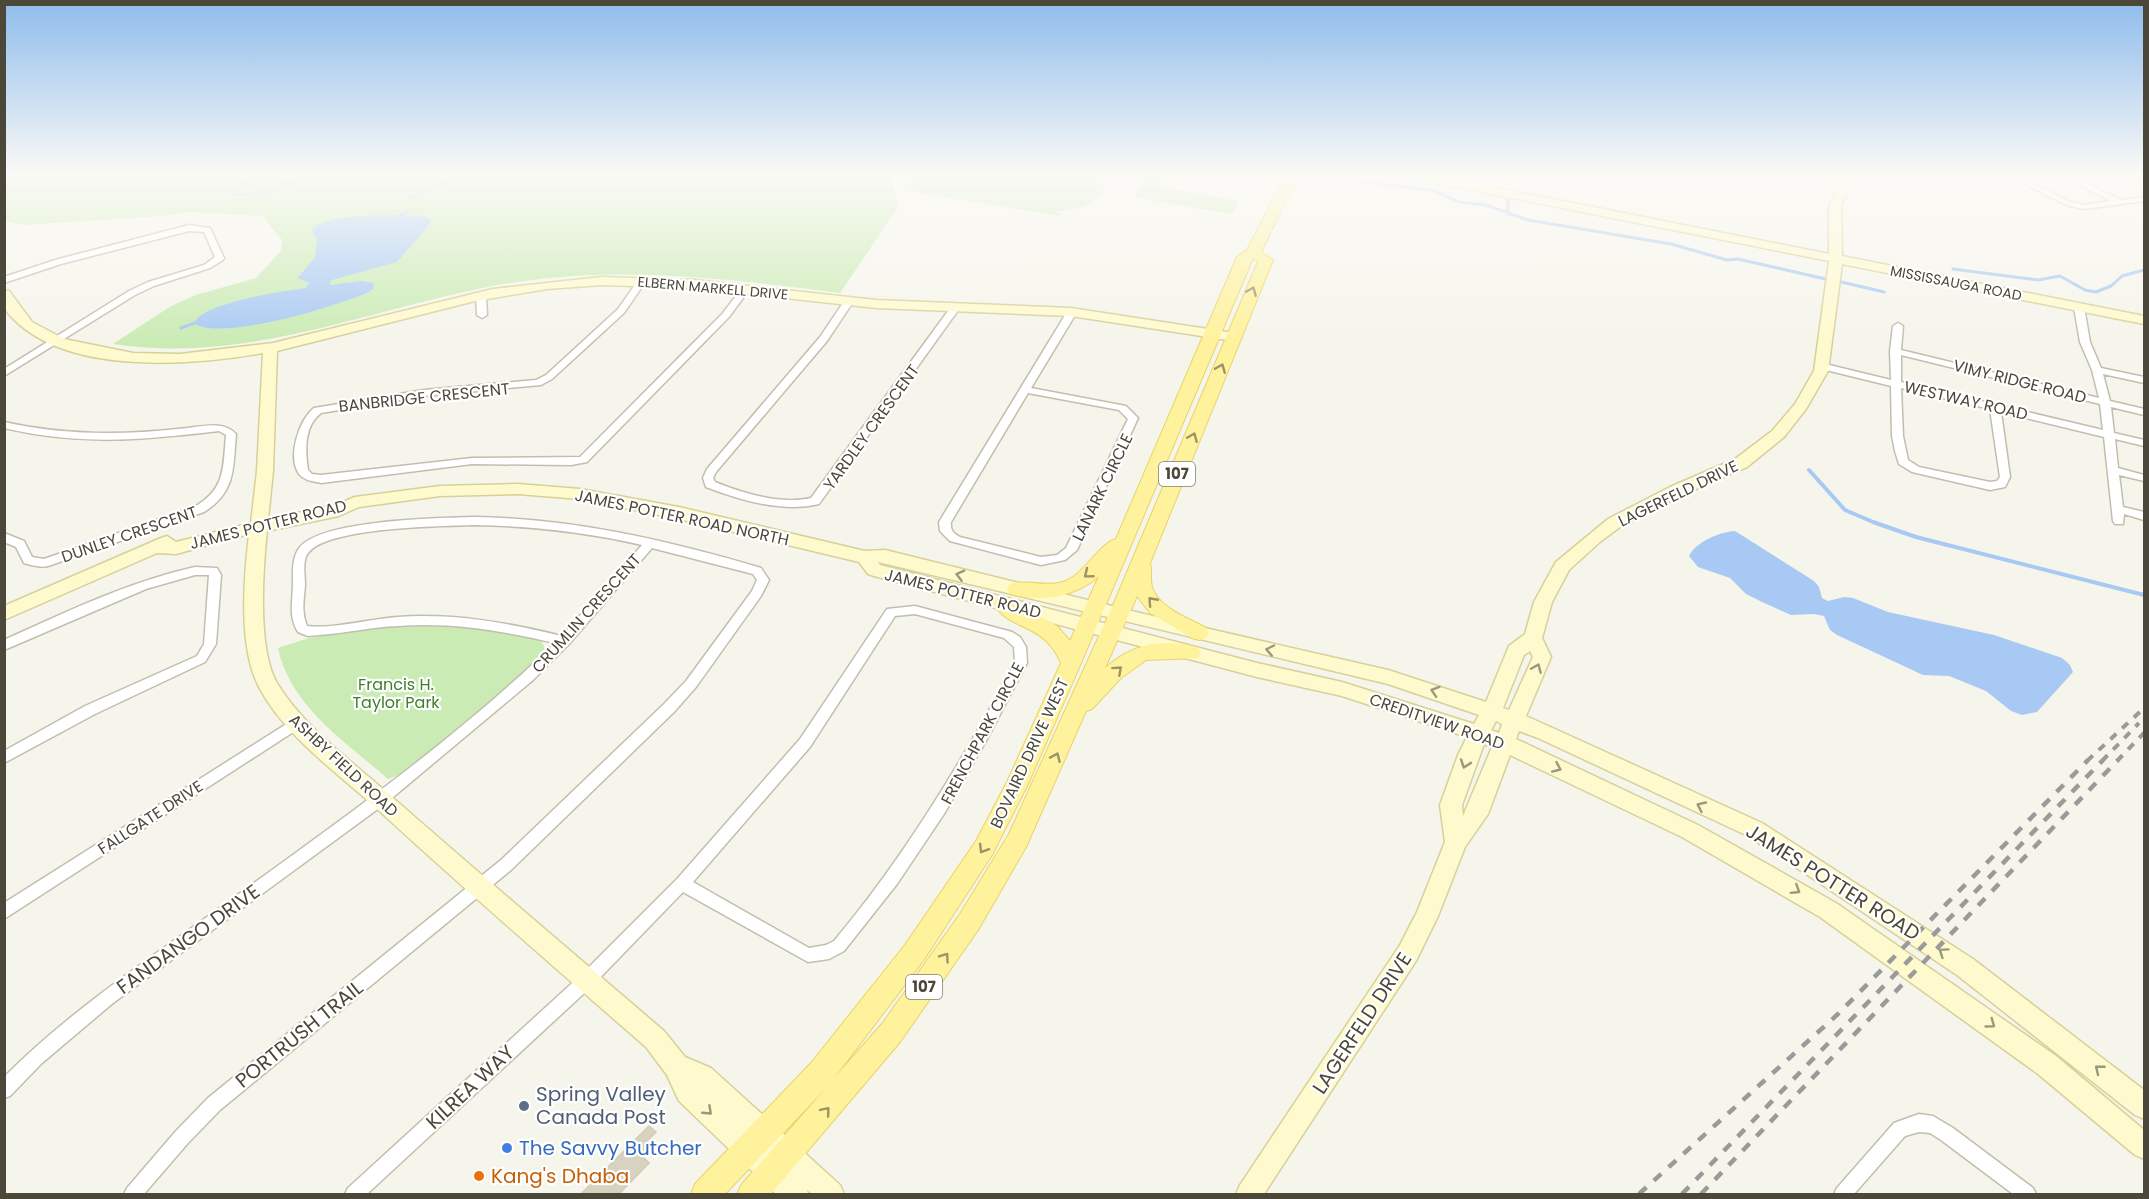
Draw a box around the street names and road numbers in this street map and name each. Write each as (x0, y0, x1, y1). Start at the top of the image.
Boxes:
street label: MISSISSAUGA ROAD (1889, 260, 2024, 306)
street label: ELBERN MARKELL DRIVE (637, 271, 789, 305)
street label: VIMY RIDGE ROAD (1951, 354, 2089, 409)
street label: YARDLEY CRESCENT (818, 360, 925, 495)
street label: WESTWAY ROAD (1902, 375, 2030, 426)
street label: BANBRIDGE CRESCENT (337, 377, 511, 418)
street label: LANARK CIRCLE (1067, 430, 1138, 545)
street label: LAGERFELD DRIVE (1614, 454, 1742, 532)
road number: 107 (1159, 462, 1195, 486)
street label: JAMES POTTER ROAD NORTH (573, 484, 791, 551)
street label: JAMES POTTER ROAD (187, 494, 349, 555)
street label: DUNLEY CRESCENT (58, 500, 200, 569)
street label: CRUMLIN CRESCENT (527, 548, 646, 678)
street label: JAMES POTTER ROAD (882, 563, 1044, 624)
street label: FRENCHPARK CIRCLE (935, 658, 1030, 808)
street label: BOVAIRD DRIVE WEST (985, 674, 1075, 832)
street label: CREDITVIEW ROAD (1366, 688, 1507, 755)
street label: ASHBY FIELD ROAD (284, 709, 403, 822)
street label: FALLGATE DRIVE (93, 775, 207, 860)
street label: JAMES POTTER ROAD (1740, 817, 1926, 947)
street label: FANDANGO DRIVE (111, 877, 265, 1001)
street label: LAGERFELD DRIVE (1306, 947, 1418, 1099)
street label: PORTRUSH TRAIL (229, 974, 369, 1094)
road number: 107 (906, 975, 942, 999)
street label: KILREA WAY (420, 1039, 521, 1135)

